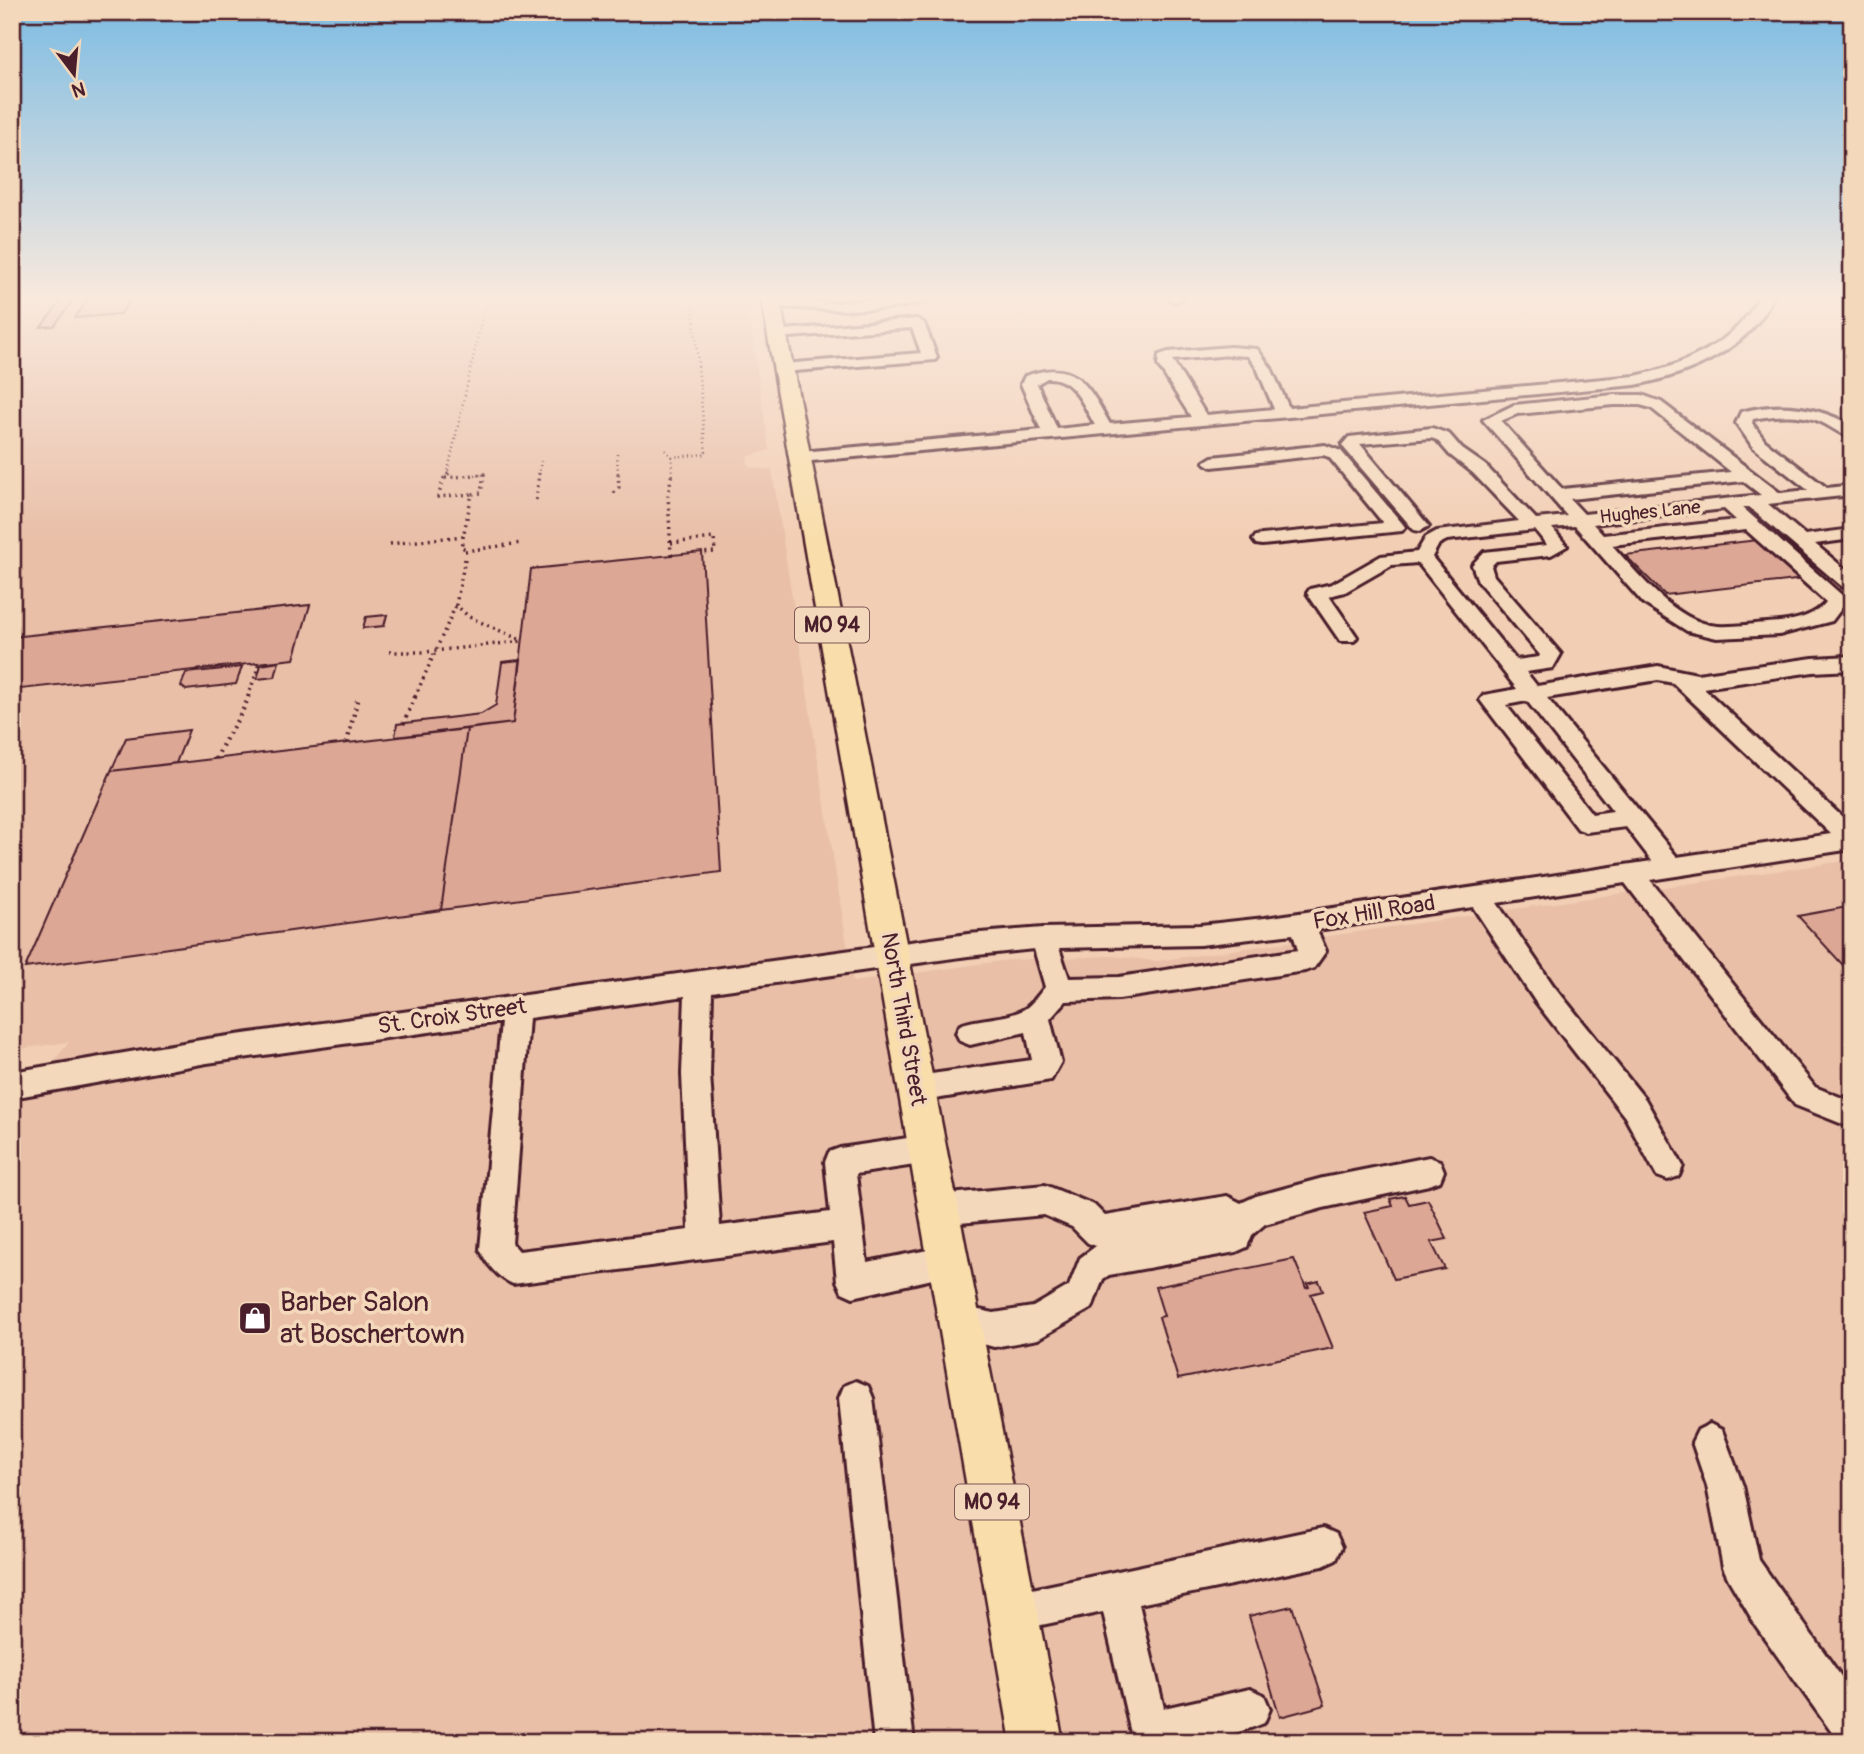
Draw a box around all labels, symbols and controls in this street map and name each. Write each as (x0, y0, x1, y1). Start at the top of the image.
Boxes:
north arrow (38, 38, 108, 108)
text: N (69, 76, 88, 103)
street label: Hughes Lane (1598, 495, 1702, 529)
road number: MO 94 (795, 608, 869, 642)
street label: Fox Hill Road (1311, 888, 1437, 936)
street label: North Third Street (874, 930, 934, 1109)
street label: St. Croix Street (376, 991, 529, 1041)
place label: Barber Salon at Boschertown (280, 1285, 465, 1352)
shop icon: Barber Salon at Boschertown (236, 1299, 274, 1337)
road number: MO 94 (955, 1484, 1029, 1520)

